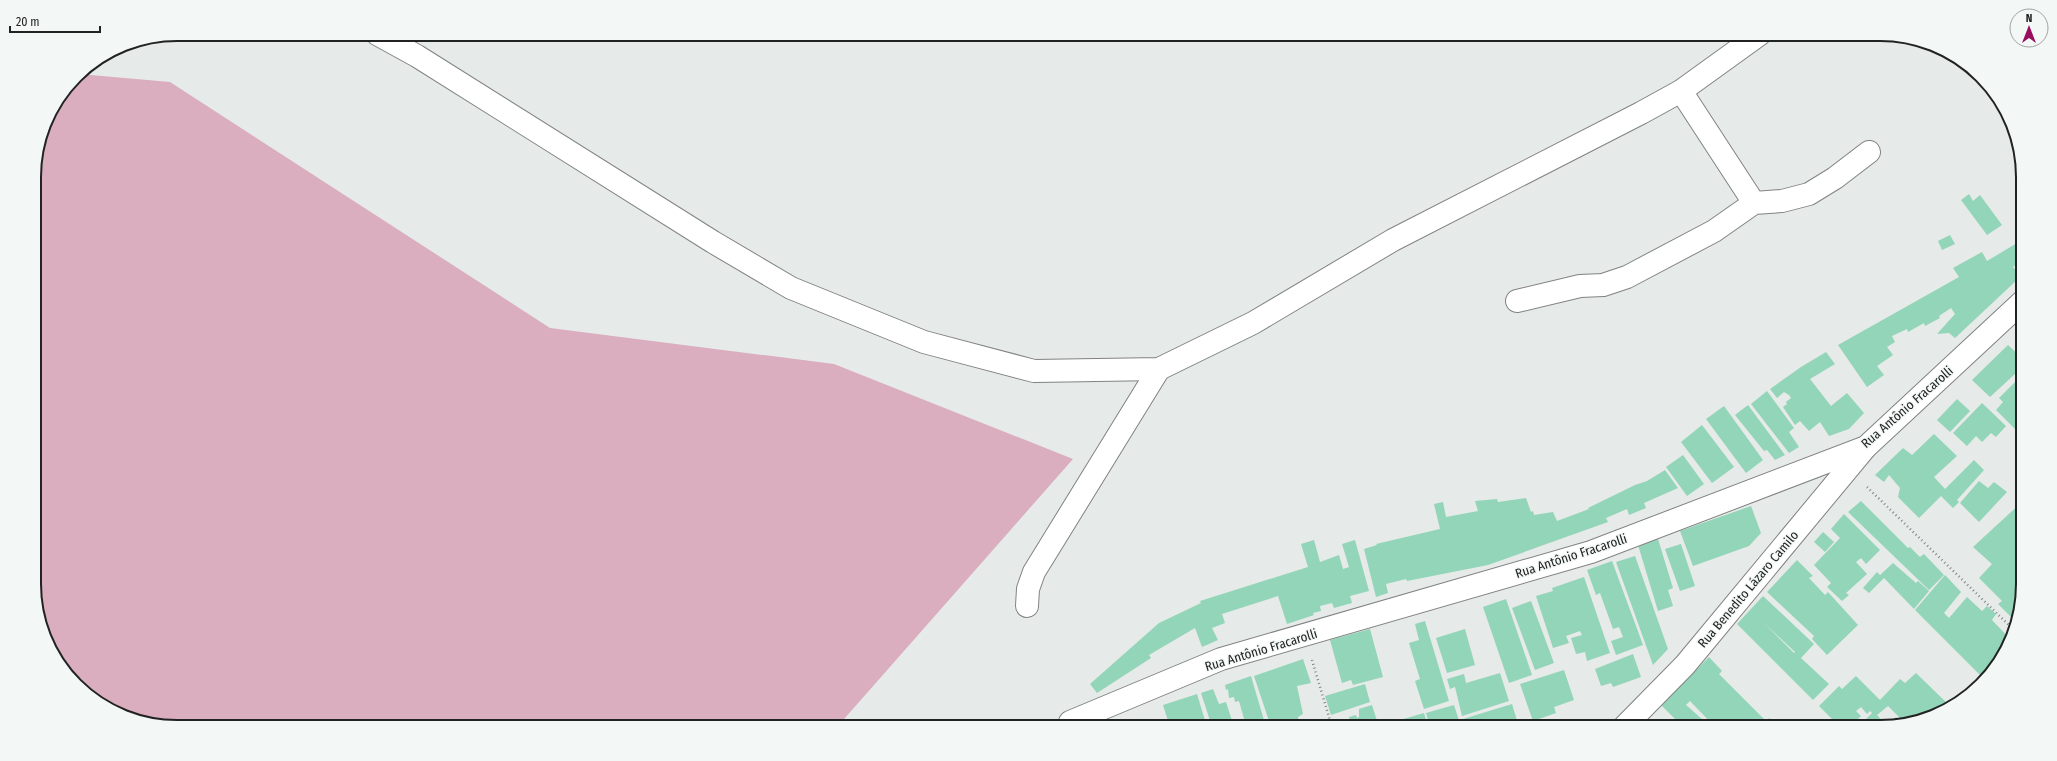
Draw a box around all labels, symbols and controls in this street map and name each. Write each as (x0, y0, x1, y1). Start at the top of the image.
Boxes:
scale bar (10, 8, 100, 34)
north arrow (2009, 8, 2049, 48)
text: N (2026, 12, 2032, 25)
text: 20 m (16, 15, 40, 29)
street label: Rua Antônio Fracarolli (1858, 363, 1956, 451)
street label: Rua Benedito Lázaro Camilo (1695, 527, 1801, 651)
street label: Rua Antônio Fracarolli (1513, 531, 1629, 581)
street label: Rua Antônio Fracarolli (1203, 626, 1319, 674)

